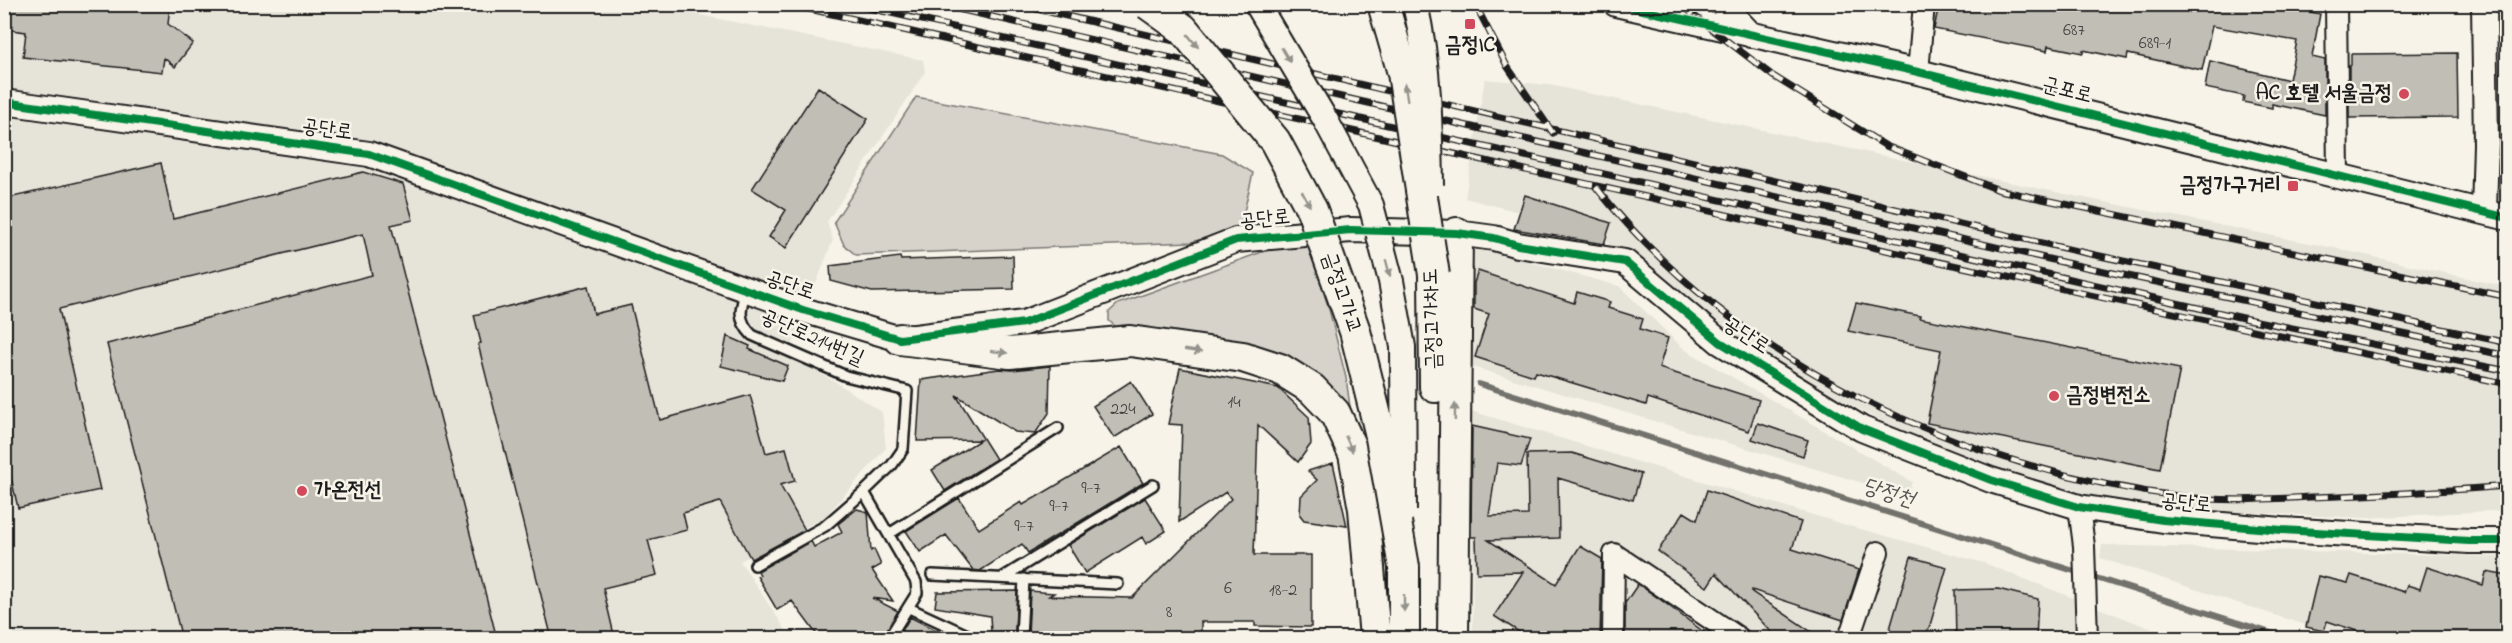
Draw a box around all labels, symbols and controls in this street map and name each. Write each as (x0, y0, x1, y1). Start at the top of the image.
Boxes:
marker: 금정IC (1463, 17, 1477, 31)
house number: 687 (2063, 18, 2086, 44)
place label: 금정IC (1445, 31, 1496, 61)
house number: 689-1 (2139, 31, 2172, 57)
one-way arrow (1186, 33, 1199, 49)
one-way arrow (1281, 47, 1292, 63)
street label: 군포로 (2039, 70, 2095, 112)
place label: AC 호텔 서울금정 (2256, 79, 2392, 109)
one-way arrow (1402, 83, 1411, 102)
marker: AC 호텔 서울금정 (2397, 87, 2411, 101)
street label: 공단로 (300, 112, 354, 148)
place label: 금정가구거리 (2180, 171, 2281, 201)
marker: 금정가구거리 (2286, 179, 2300, 193)
one-way arrow (1301, 191, 1311, 208)
street label: 공단로 (1238, 202, 1292, 238)
street label: 금정고가교 (1313, 248, 1369, 338)
one-way arrow (1383, 259, 1393, 277)
street label: 공단로 (761, 264, 819, 308)
street label: 금정고가차도 (1416, 268, 1450, 370)
street label: 공단로214번길 (756, 302, 869, 374)
street label: 공단로 (1717, 310, 1775, 362)
one-way arrow (1184, 346, 1203, 355)
one-way arrow (990, 347, 1009, 357)
place label: 금정변전소 (2066, 381, 2151, 411)
marker: 금정변전소 (2047, 389, 2061, 403)
house number: 14 (1227, 390, 1241, 416)
house number: 224 (1110, 397, 1136, 423)
one-way arrow (1450, 403, 1460, 422)
one-way arrow (1345, 436, 1354, 453)
water label: 당정천 (1858, 471, 1920, 518)
place label: 가온전선 (314, 476, 382, 506)
house number: 9-7 (1081, 476, 1101, 502)
marker: 가온전선 (295, 484, 309, 498)
street label: 공단로 (2159, 486, 2213, 522)
house number: 9-7 (1049, 494, 1069, 520)
house number: 9-7 (1014, 514, 1034, 540)
house number: 6 (1224, 576, 1232, 602)
house number: 18-2 (1269, 578, 1297, 604)
one-way arrow (1399, 593, 1409, 612)
house number: 8 (1166, 600, 1173, 626)

